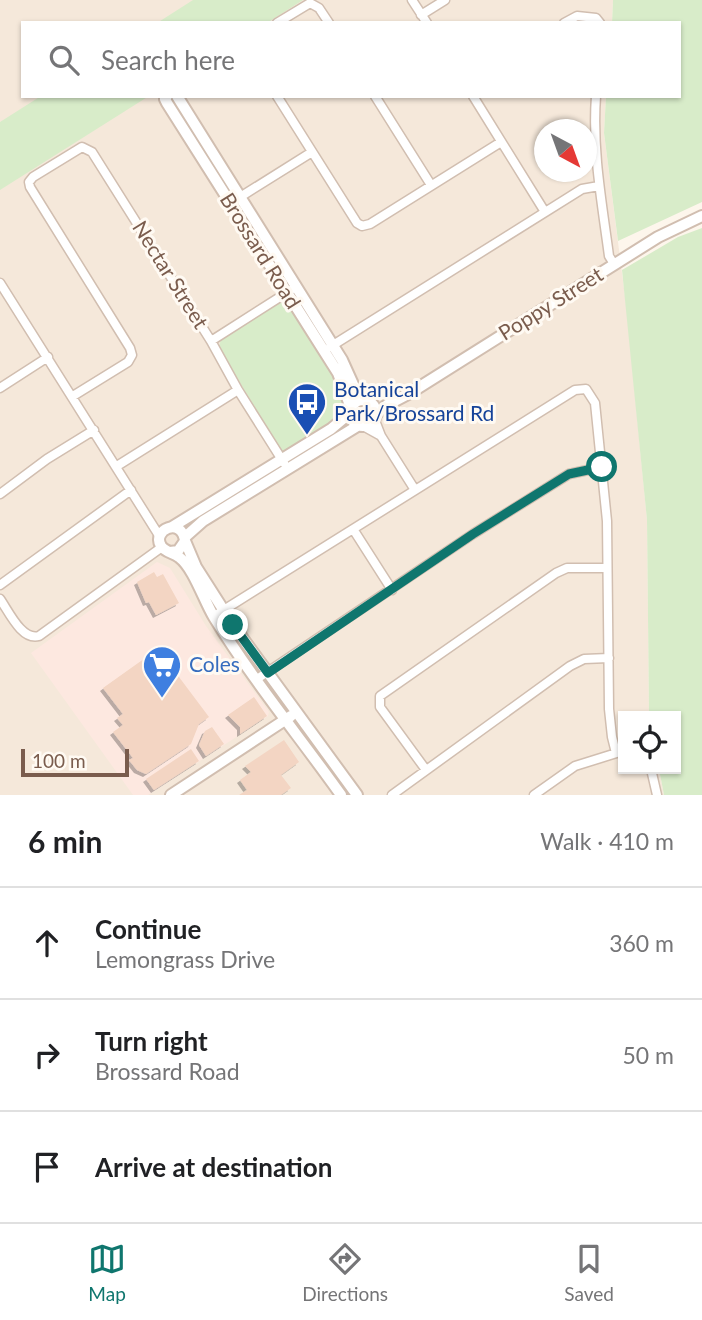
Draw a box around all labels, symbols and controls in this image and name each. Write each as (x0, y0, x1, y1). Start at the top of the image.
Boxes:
search box (21, 21, 681, 98)
icon: search (45, 41, 83, 79)
text: Search here (101, 44, 235, 76)
north arrow (534, 119, 597, 182)
street label: Brossard Road (216, 188, 307, 313)
street label: Nectar Street (128, 216, 215, 333)
street label: Poppy Street (493, 261, 607, 345)
place label: Botanical Park/Brossard Rd (334, 376, 494, 425)
bus stop icon: Botanical Park/Brossard Rd (286, 381, 328, 436)
route start (586, 451, 617, 482)
route end (217, 609, 248, 640)
supermarket icon: Coles (141, 644, 183, 699)
place label: Coles (189, 651, 240, 676)
map controls (618, 711, 681, 774)
button: locate (618, 711, 681, 774)
scale bar (21, 746, 130, 778)
text: 100 m (32, 749, 86, 772)
text: 6 min (28, 823, 102, 859)
text: Walk · 410 m (540, 827, 674, 855)
text: Continue (95, 913, 201, 945)
icon: ahead (28, 924, 66, 962)
text: 360 m (609, 929, 674, 957)
text: Lemongrass Drive (95, 945, 275, 973)
text: Turn right (95, 1025, 208, 1057)
icon: right (28, 1036, 66, 1074)
text: 50 m (623, 1041, 674, 1069)
text: Brossard Road (95, 1057, 240, 1085)
icon: arrive (28, 1148, 66, 1186)
text: Arrive at destination (95, 1151, 332, 1183)
tab: Map (88, 1240, 126, 1305)
tab: Directions (302, 1240, 388, 1305)
tab: Saved (564, 1240, 614, 1305)

